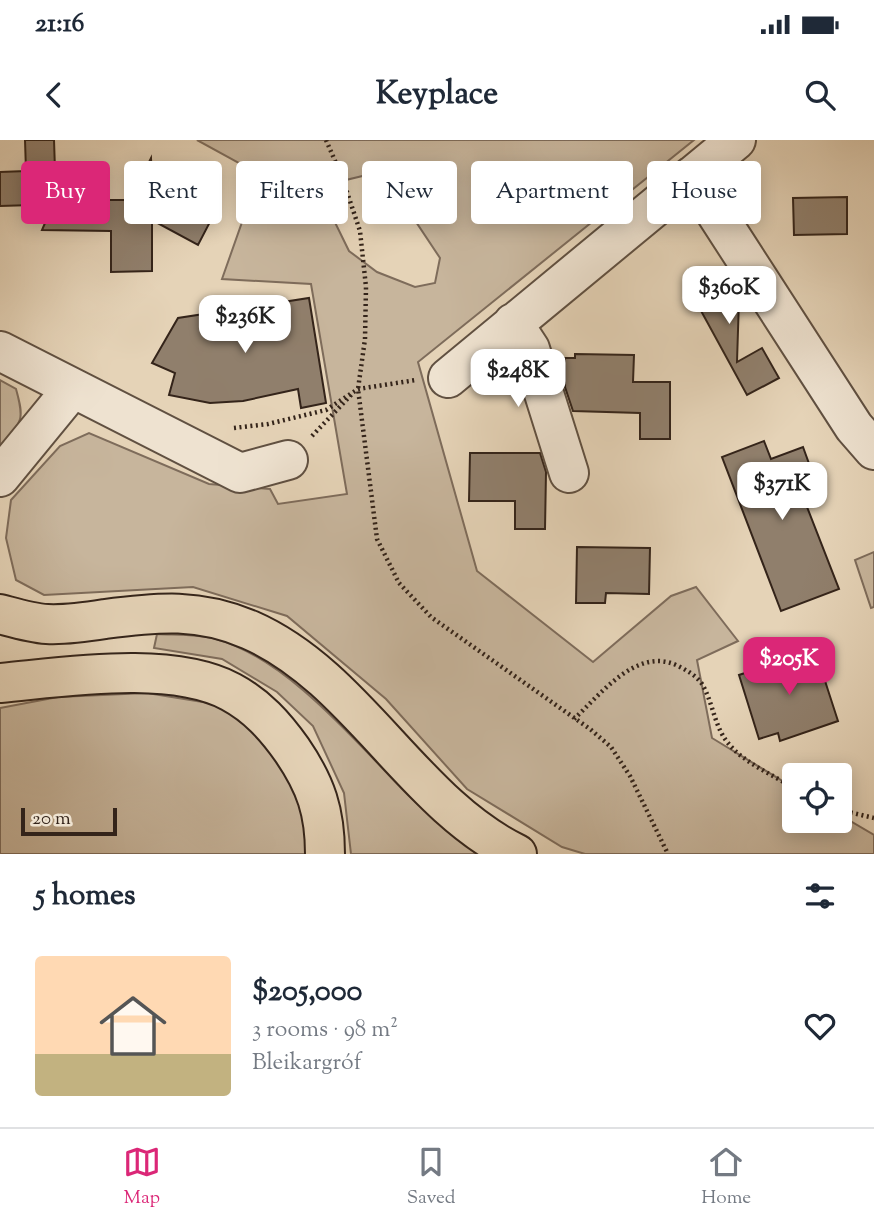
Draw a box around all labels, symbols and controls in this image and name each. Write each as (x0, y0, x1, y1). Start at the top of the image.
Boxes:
text: 21:16 (35, 6, 85, 43)
text: Keyplace (376, 72, 498, 118)
icon: back (35, 76, 73, 114)
icon: search (801, 76, 839, 114)
chip: Buy (21, 161, 110, 224)
chip: Rent (124, 161, 222, 224)
chip: Filters (236, 161, 348, 224)
chip: New (362, 161, 457, 224)
chip: Apartment (471, 161, 633, 224)
chip: House (647, 161, 761, 224)
pin: $360K (680, 267, 778, 326)
text: $360K (698, 272, 760, 305)
pin: $236K (196, 296, 294, 355)
text: $236K (215, 301, 275, 334)
pin: $248K (469, 350, 567, 409)
text: $248K (487, 355, 549, 388)
pin: $371K (733, 462, 831, 522)
text: $371K (753, 468, 811, 501)
pin: $205K (740, 638, 838, 697)
text: $205K (759, 643, 819, 676)
map controls (782, 763, 852, 833)
button: locate (782, 763, 852, 833)
scale bar (21, 805, 117, 837)
text: 20 m (32, 806, 71, 833)
text: 5 homes (35, 875, 136, 918)
icon: filters (801, 877, 839, 915)
text: $205,000 (252, 971, 362, 1014)
icon: home (91, 984, 175, 1068)
icon: heart (801, 1007, 839, 1045)
text: 3 rooms · 98 m² (252, 1014, 398, 1047)
text: Bleikargróf (252, 1047, 362, 1080)
tab: Map (123, 1143, 161, 1212)
tab: Saved (407, 1143, 455, 1212)
tab: Home (701, 1143, 751, 1212)

